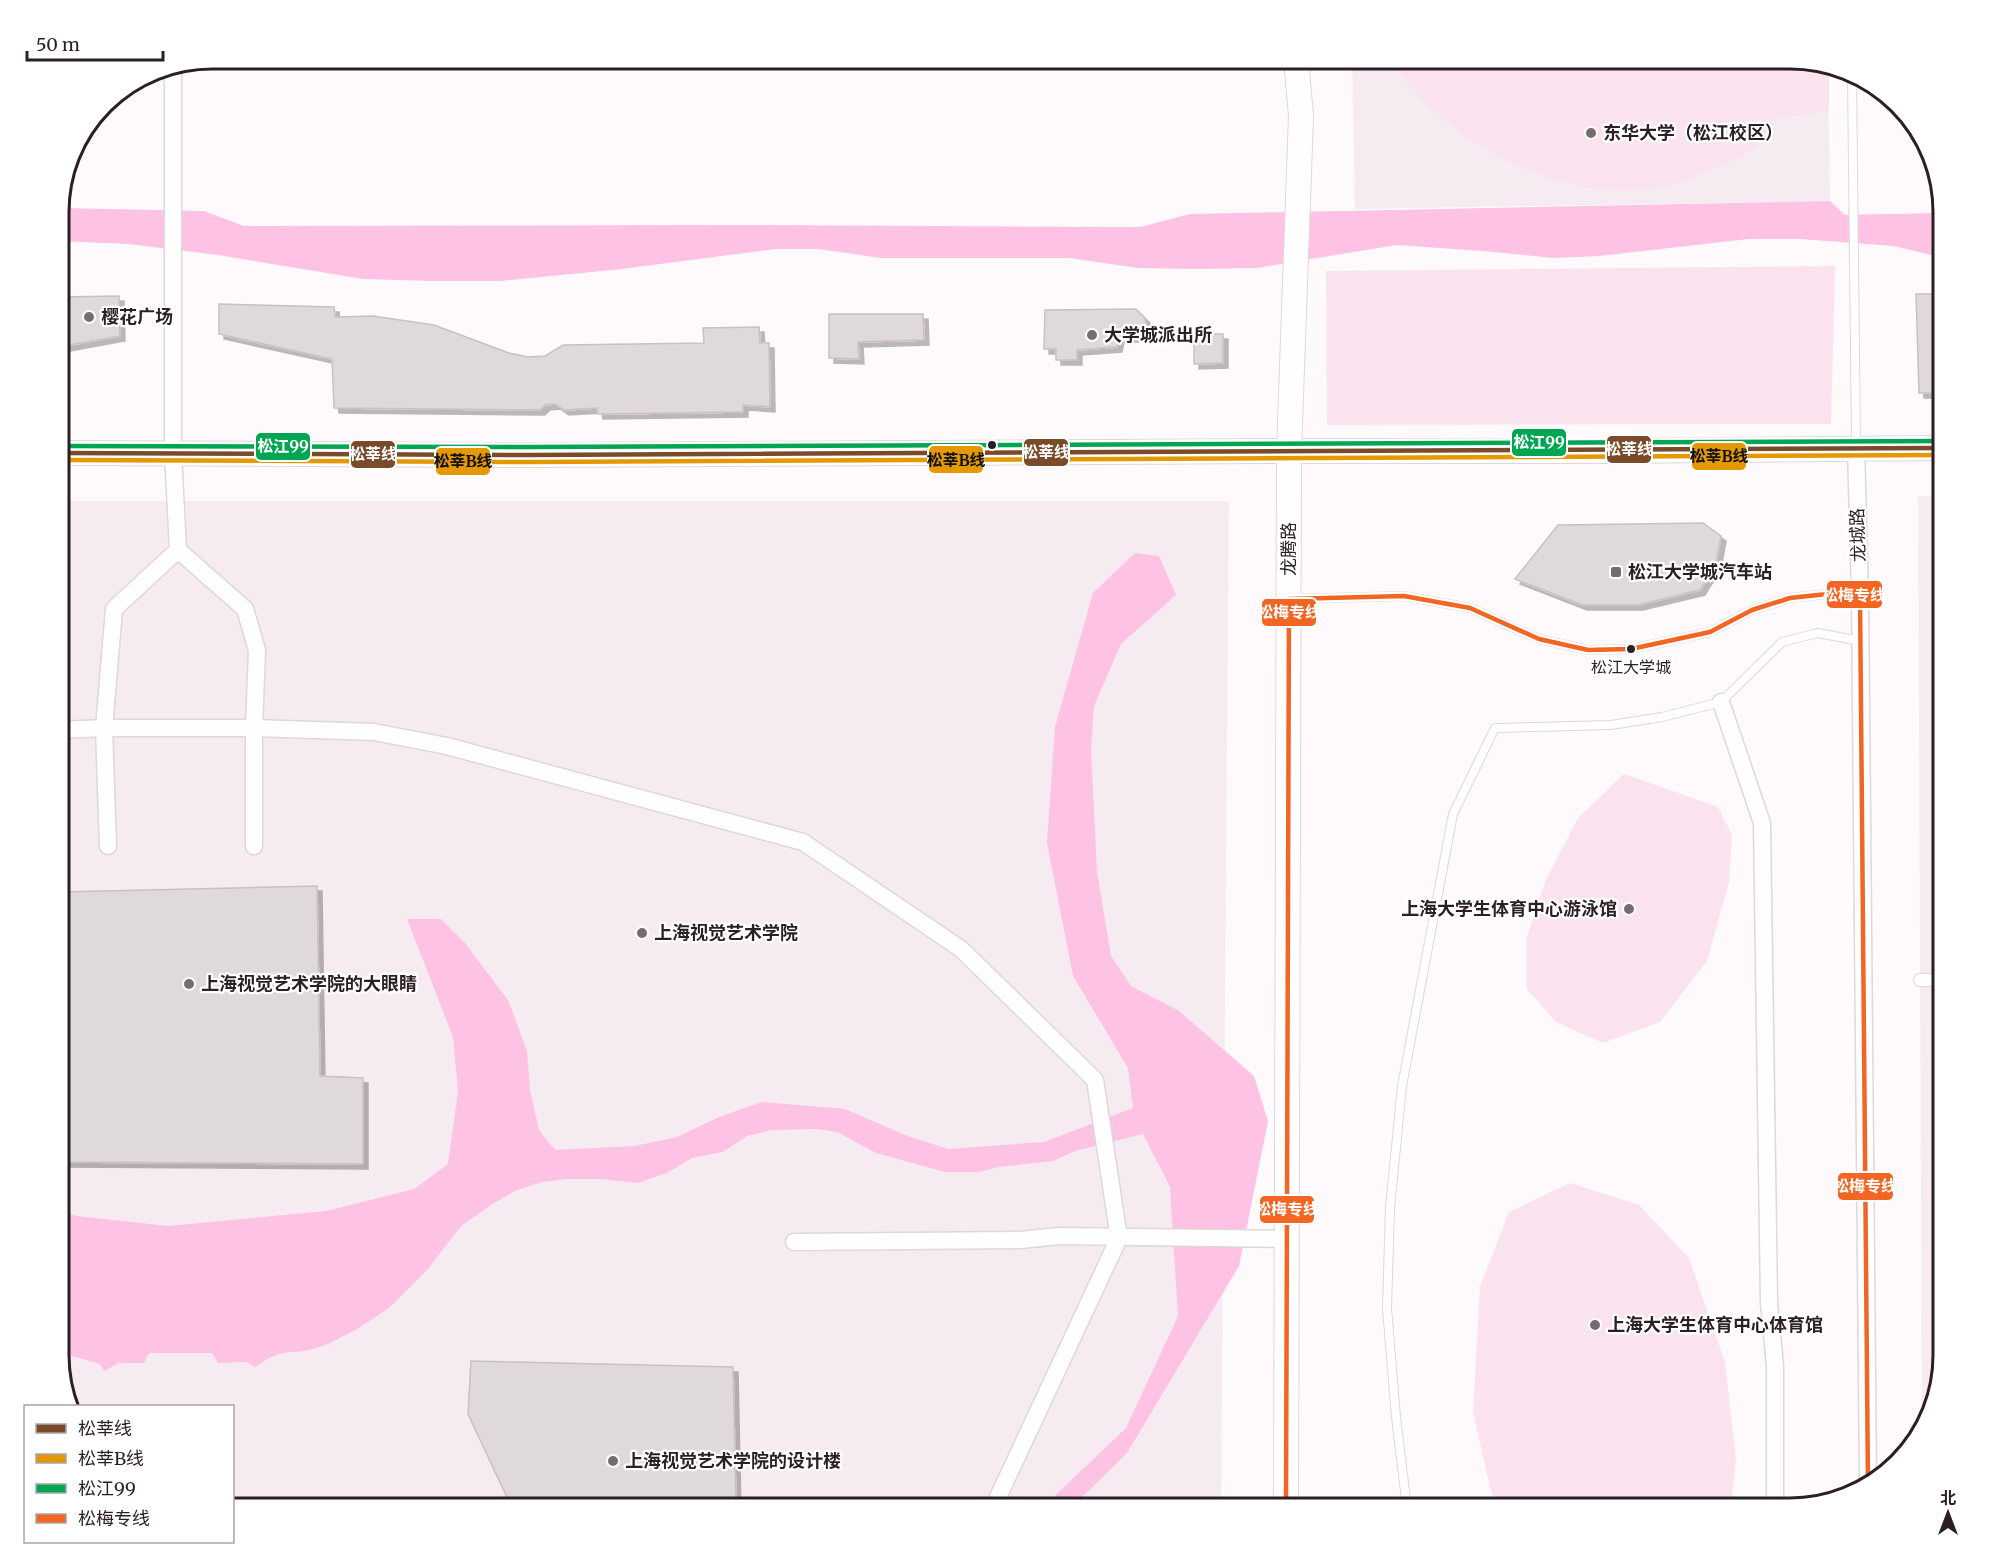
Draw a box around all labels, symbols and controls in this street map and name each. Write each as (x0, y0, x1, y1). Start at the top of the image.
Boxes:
scale bar (27, 24, 164, 62)
text: 50 m (36, 33, 80, 56)
place label: 东华大学（松江校区） (1603, 121, 1783, 144)
marker: 东华大学（松江校区） (1584, 126, 1598, 140)
place label: 樱花广场 (101, 305, 173, 328)
marker: 樱花广场 (82, 310, 96, 324)
place label: 大学城派出所 (1104, 323, 1212, 346)
marker: 大学城派出所 (1085, 328, 1099, 342)
line badge: 松江99 (1511, 428, 1567, 457)
line badge: 松江99 (255, 432, 311, 461)
text: 松江99 (1513, 432, 1565, 452)
line badge: 松莘线 (1606, 435, 1652, 464)
text: 松江99 (257, 436, 309, 456)
line badge: 松莘线 (1023, 438, 1069, 467)
unlabelled marker (986, 439, 998, 451)
text: 松莘线 (1605, 439, 1653, 459)
line badge: 松莘线 (350, 440, 396, 469)
text: 松莘线 (1022, 442, 1070, 462)
line badge: 松莘B线 (1691, 442, 1747, 471)
text: 松莘线 (349, 444, 397, 464)
line badge: 松莘B线 (928, 445, 984, 474)
text: 松莘B线 (1689, 446, 1749, 466)
line badge: 松莘B线 (435, 447, 491, 476)
text: 松莘B线 (926, 450, 986, 470)
text: 松莘B线 (433, 451, 493, 471)
street label: 龙城路 (1845, 508, 1870, 562)
street label: 龙腾路 (1277, 522, 1300, 576)
place label: 松江大学城汽车站 (1628, 560, 1772, 583)
marker: 松江大学城汽车站 (1609, 565, 1623, 579)
line badge: 松梅专线 (1826, 580, 1883, 609)
text: 松梅专线 (1822, 585, 1886, 605)
line badge: 松梅专线 (1261, 598, 1317, 627)
text: 松梅专线 (1257, 602, 1321, 622)
marker: 松江大学城 (1625, 643, 1637, 655)
place label: 松江大学城 (1591, 657, 1671, 677)
place label: 上海大学生体育中心游泳馆 (1401, 897, 1617, 920)
marker: 上海大学生体育中心游泳馆 (1622, 902, 1636, 916)
place label: 上海视觉艺术学院 (654, 921, 798, 944)
marker: 上海视觉艺术学院 (635, 926, 649, 940)
place label: 上海视觉艺术学院的大眼睛 (201, 972, 417, 995)
marker: 上海视觉艺术学院的大眼睛 (182, 977, 196, 991)
line badge: 松梅专线 (1837, 1172, 1894, 1201)
text: 松梅专线 (1833, 1176, 1897, 1196)
line badge: 松梅专线 (1259, 1195, 1315, 1224)
text: 松梅专线 (1255, 1199, 1319, 1219)
place label: 上海大学生体育中心体育馆 (1607, 1313, 1823, 1336)
marker: 上海大学生体育中心体育馆 (1588, 1318, 1602, 1332)
legend (24, 1405, 234, 1543)
text: 松莘线 (78, 1417, 132, 1440)
text: 松莘B线 (78, 1447, 144, 1470)
place label: 上海视觉艺术学院的设计楼 (625, 1449, 841, 1472)
marker: 上海视觉艺术学院的设计楼 (606, 1454, 620, 1468)
text: 松江99 (78, 1477, 136, 1500)
north arrow (1918, 1483, 1978, 1543)
text: 北 (1940, 1488, 1956, 1508)
text: 松梅专线 (78, 1507, 150, 1530)

